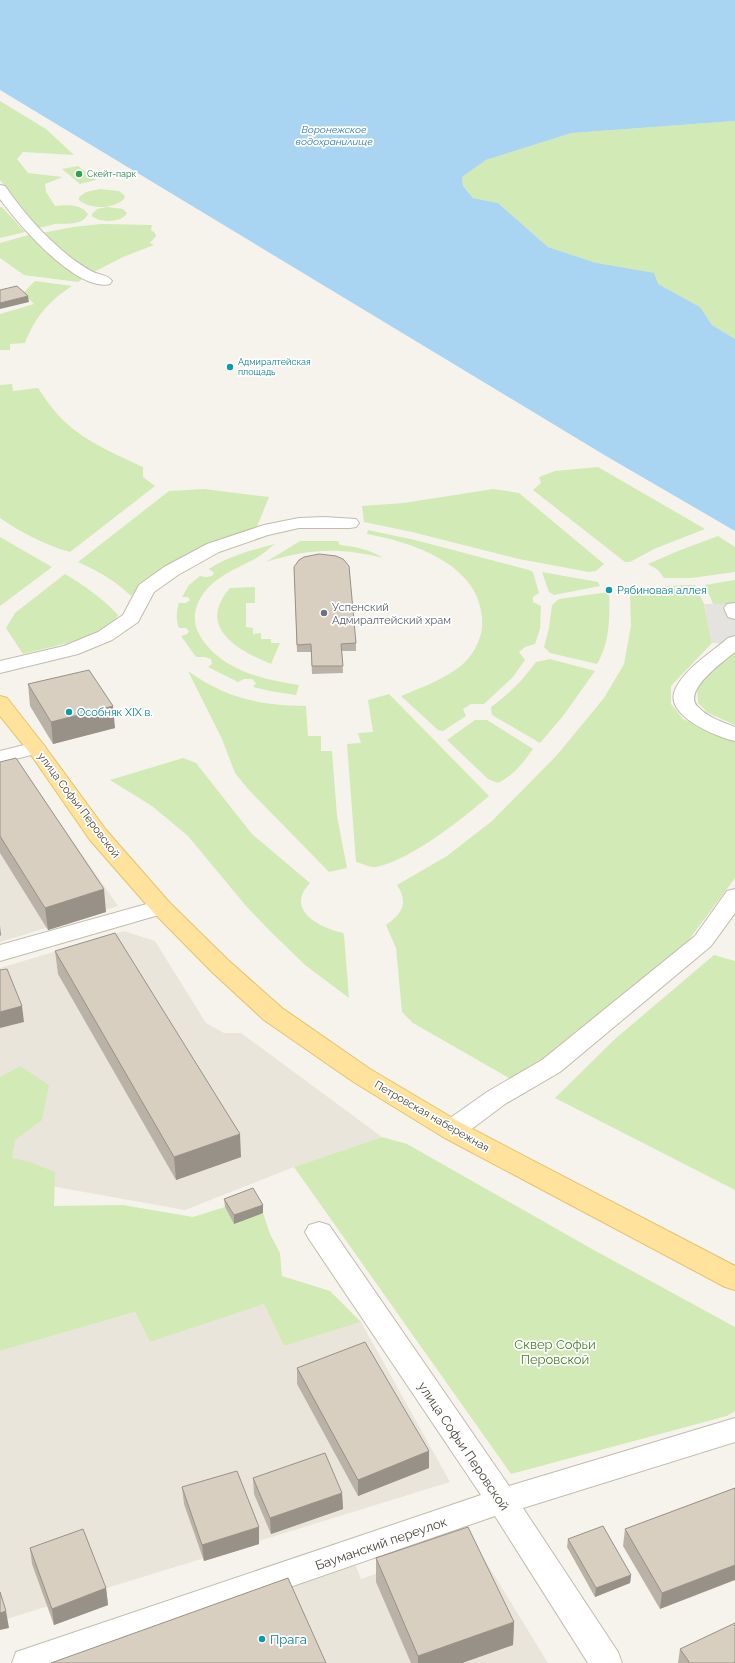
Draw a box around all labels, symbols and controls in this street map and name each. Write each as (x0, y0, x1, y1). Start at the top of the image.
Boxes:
water label: Воронежское водохранилище (295, 124, 373, 147)
marker: Скейт-парк (74, 169, 84, 179)
place label: Скейт-парк (87, 169, 137, 179)
place label: Адмиралтейская площадь (238, 357, 311, 377)
marker: Адмиралтейская площадь (225, 362, 235, 372)
place label: Рябиновая аллея (617, 584, 707, 597)
marker: Рябиновая аллея (604, 585, 614, 595)
place label: Успенский Адмиралтейский храм (332, 601, 451, 627)
marker: Успенский Адмиралтейский храм (319, 608, 329, 618)
place label: Особняк XIX в. (77, 706, 152, 719)
marker: Особняк XIX в. (64, 707, 74, 717)
street label: улица Софьи Перовской (35, 750, 122, 861)
street label: Петровская набережная (372, 1078, 492, 1155)
park label: Сквер Софьи Перовской (514, 1337, 596, 1367)
street label: улица Софьи Перовской (415, 1379, 512, 1513)
street label: Бауманский переулок (313, 1514, 449, 1573)
place label: Прага (270, 1632, 307, 1647)
marker: Прага (257, 1634, 267, 1644)

